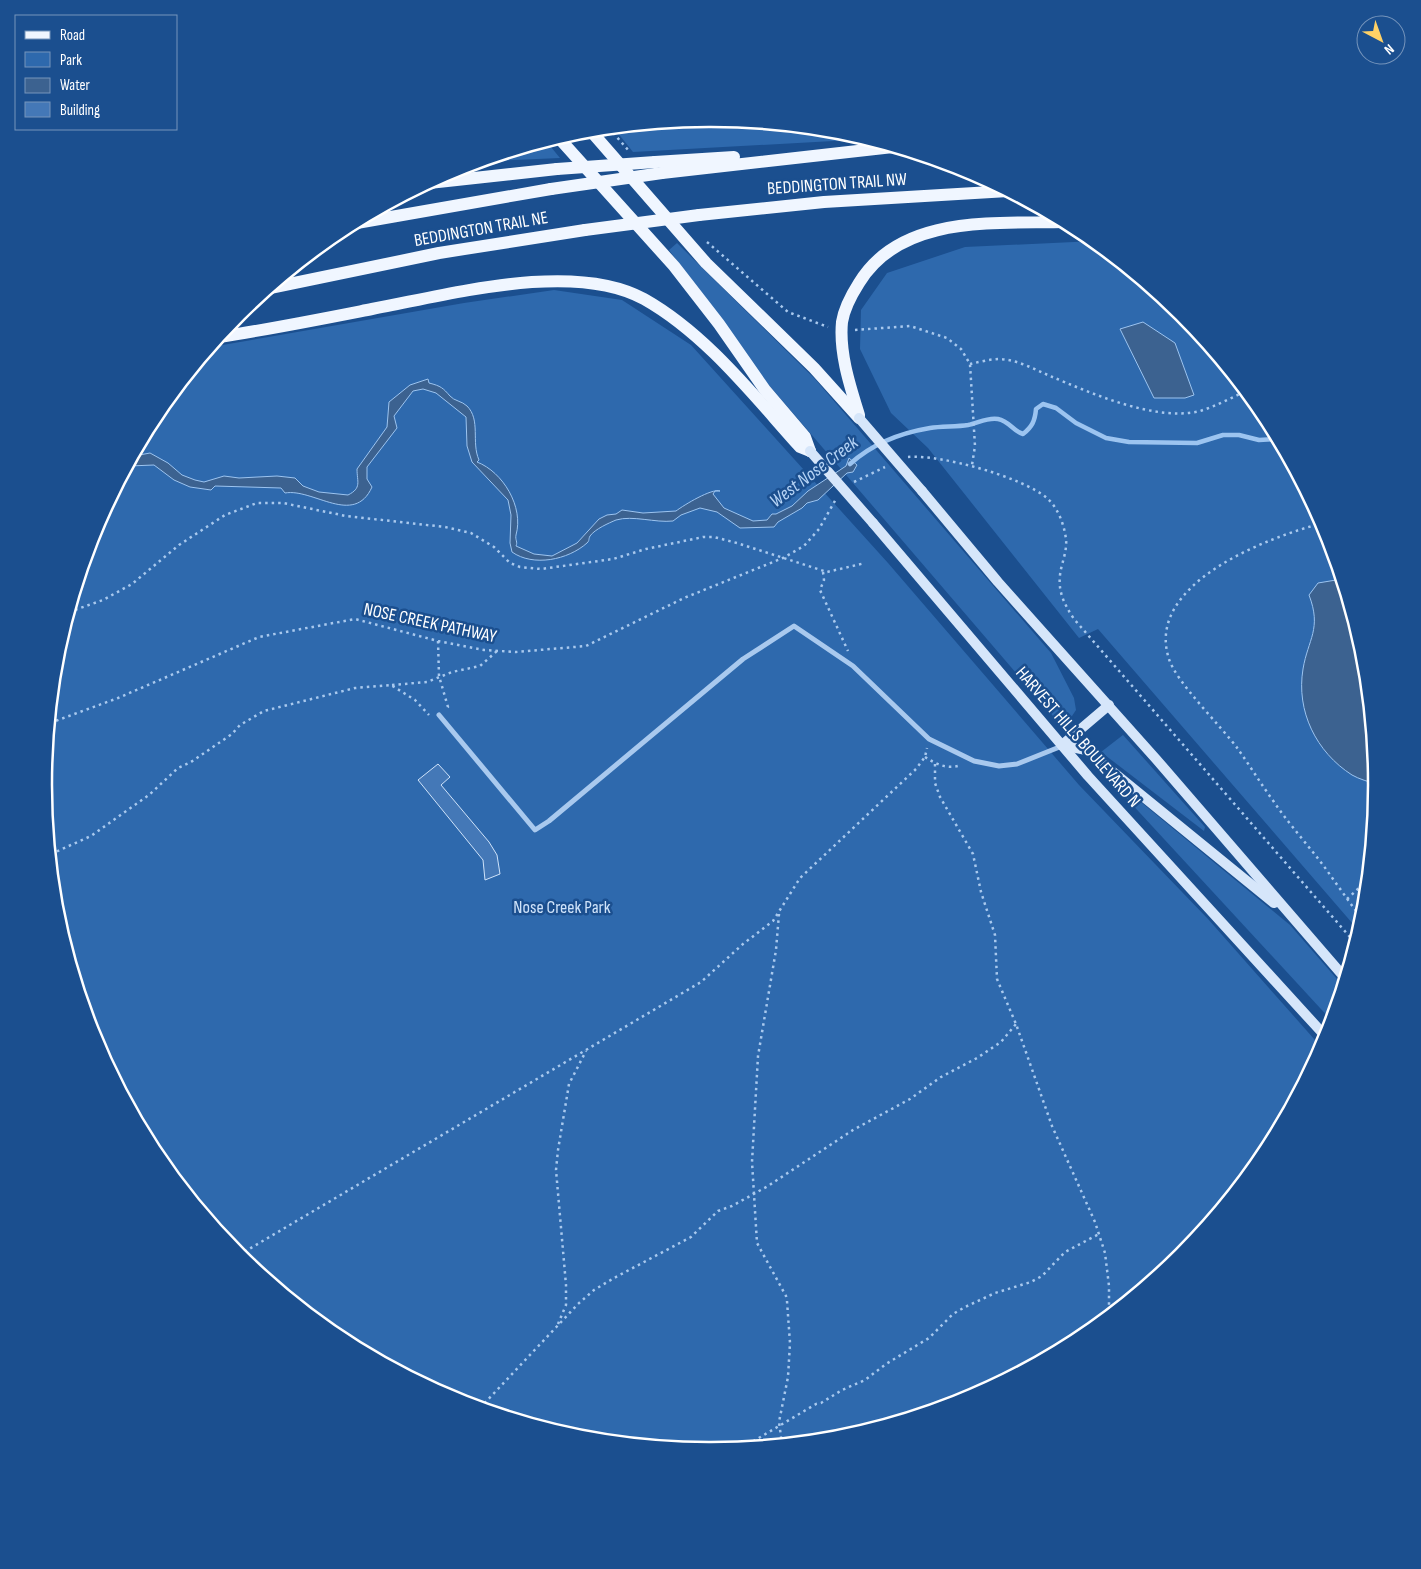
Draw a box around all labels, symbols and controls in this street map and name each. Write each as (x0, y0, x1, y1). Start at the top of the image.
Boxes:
legend (15, 15, 178, 130)
north arrow (1356, 15, 1406, 65)
text: Road (60, 26, 85, 45)
text: N (1381, 41, 1398, 58)
text: Park (60, 51, 82, 70)
text: Water (60, 76, 91, 95)
text: Building (60, 101, 100, 120)
street label: BEDDINGTON TRAIL NW (766, 169, 908, 199)
street label: BEDDINGTON TRAIL NE (412, 207, 550, 251)
water label: West Nose Creek (765, 431, 863, 513)
street label: NOSE CREEK PATHWAY (362, 599, 499, 647)
street label: HARVEST HILLS BOULEVARD N (1011, 662, 1145, 812)
park label: Nose Creek Park (513, 897, 611, 918)

